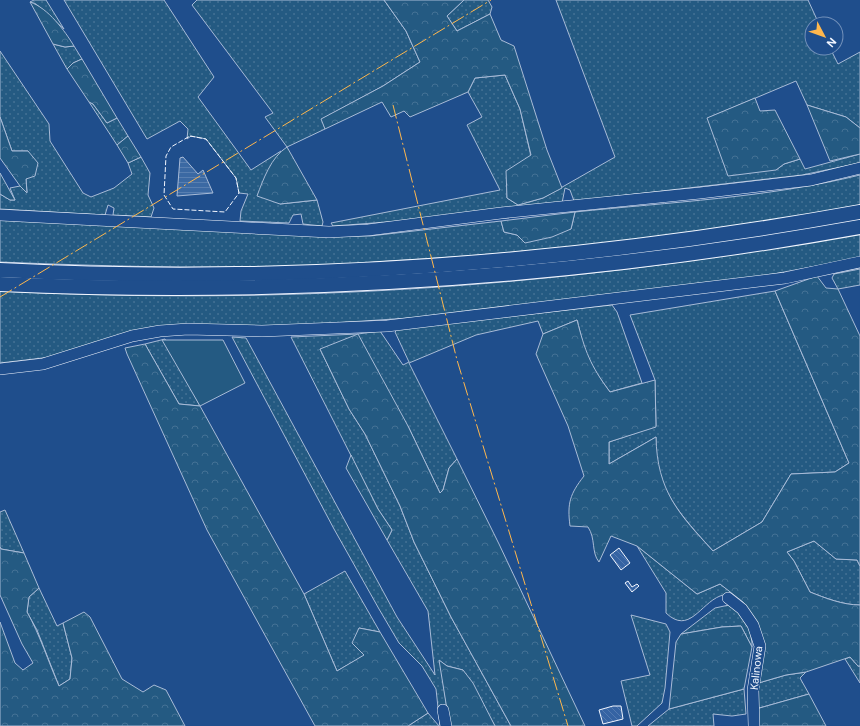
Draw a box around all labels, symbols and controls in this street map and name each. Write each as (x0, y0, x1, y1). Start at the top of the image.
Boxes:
north arrow (804, 16, 844, 56)
text: N (824, 35, 839, 50)
street label: Kalinowa (747, 645, 765, 691)

